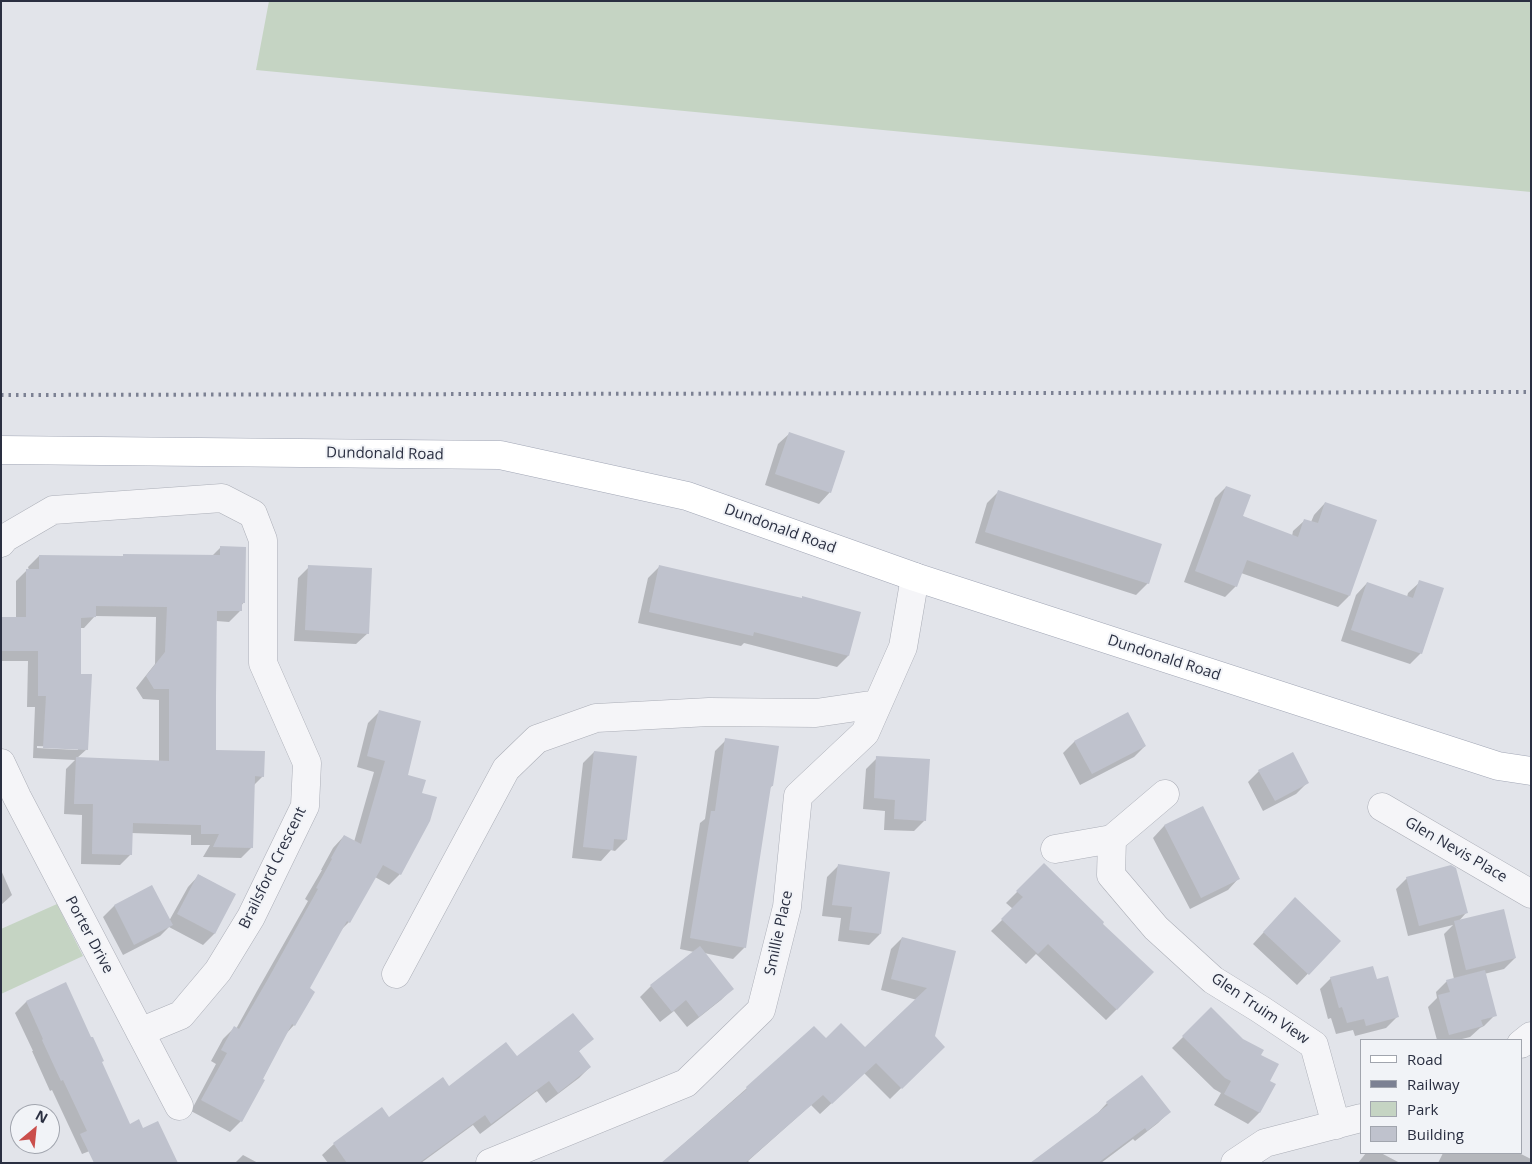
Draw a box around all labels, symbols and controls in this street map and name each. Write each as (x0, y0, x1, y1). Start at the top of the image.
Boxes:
street label: Dundonald Road (326, 444, 444, 464)
street label: Dundonald Road (722, 500, 838, 558)
street label: Dundonald Road (1105, 631, 1223, 685)
street label: Brailsford Crescent (236, 804, 310, 932)
street label: Glen Nevis Place (1402, 813, 1510, 887)
street label: Smillie Place (761, 889, 797, 977)
street label: Porter Drive (61, 893, 117, 977)
street label: Glen Truim View (1208, 970, 1312, 1048)
legend (1360, 1039, 1522, 1154)
text: Road (1407, 1049, 1443, 1069)
text: Railway (1407, 1074, 1460, 1094)
text: Park (1407, 1099, 1438, 1119)
north arrow (10, 1104, 60, 1154)
text: N (32, 1105, 51, 1127)
text: Building (1407, 1124, 1464, 1144)

